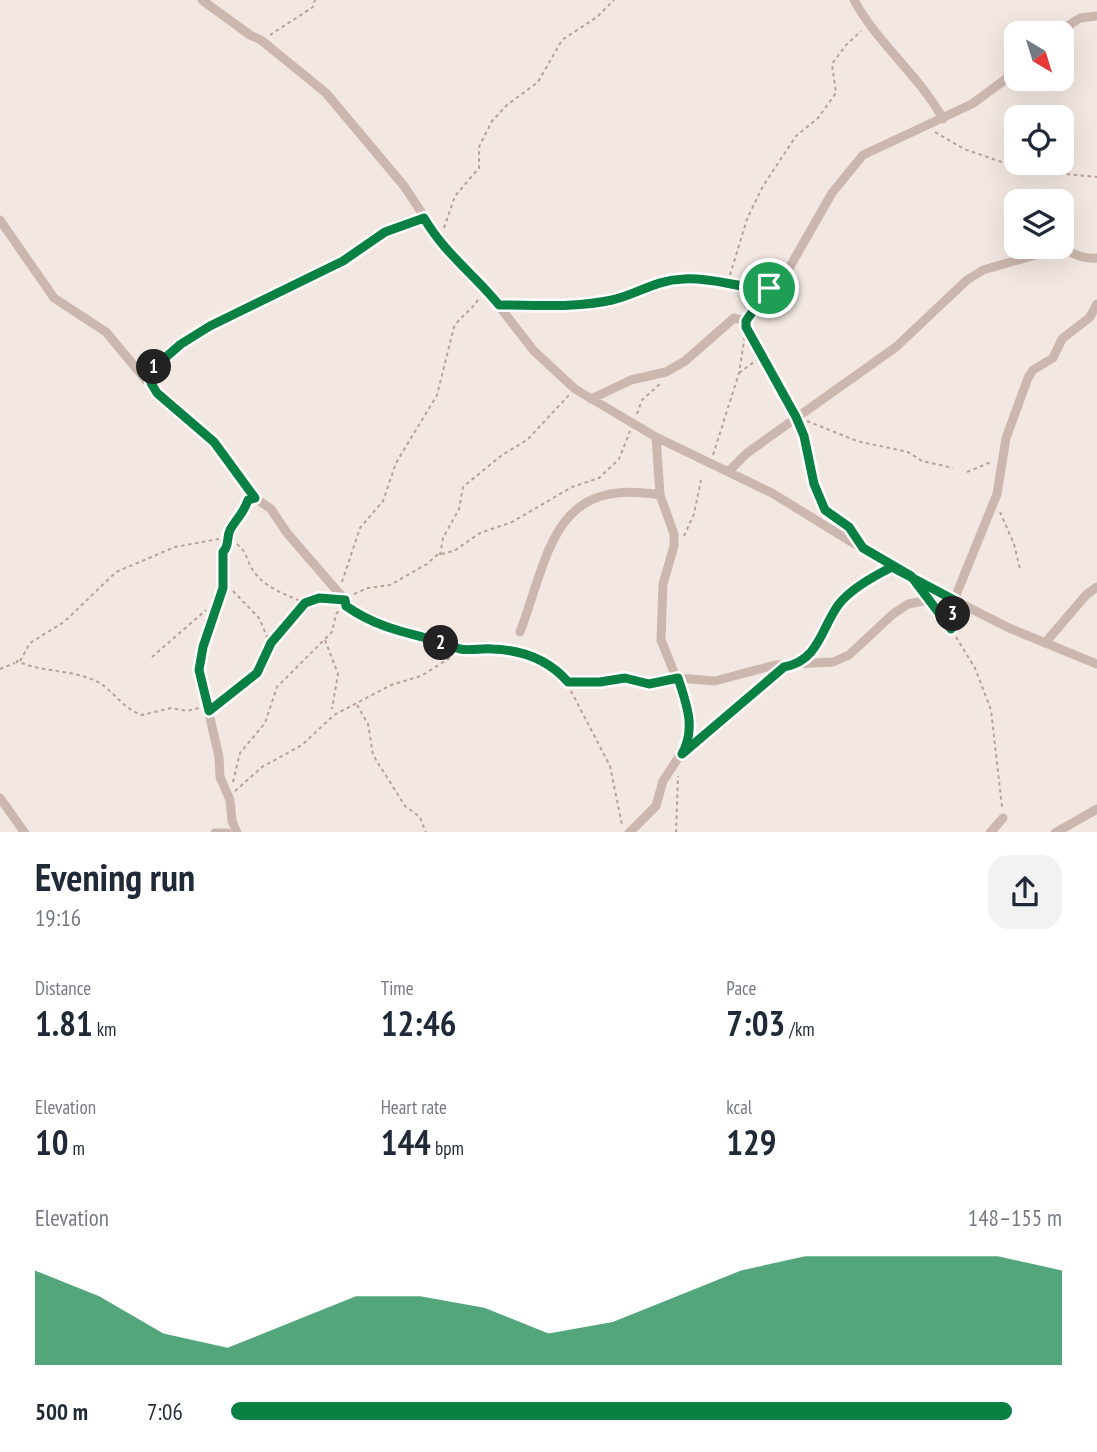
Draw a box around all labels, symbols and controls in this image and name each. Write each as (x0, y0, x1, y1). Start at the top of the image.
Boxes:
north arrow (1004, 21, 1074, 91)
map controls (1004, 21, 1074, 259)
button: locate (1004, 105, 1074, 175)
button: layers (1004, 189, 1074, 259)
pin (739, 258, 799, 318)
icon: arrive (750, 269, 788, 307)
pin: 1 (136, 350, 172, 384)
text: 1 (149, 354, 158, 378)
pin: 3 (936, 596, 970, 632)
text: 3 (948, 601, 957, 625)
pin: 2 (424, 626, 458, 660)
text: 2 (436, 630, 445, 654)
text: Evening run (35, 852, 195, 901)
button: share (988, 855, 1062, 929)
text: 19:16 (35, 903, 81, 932)
text: Distance (35, 976, 91, 1000)
text: Time (381, 976, 414, 1000)
text: Pace (726, 976, 756, 1000)
text: 1.81 (35, 1000, 93, 1046)
text: 12:46 (381, 1000, 456, 1046)
text: 7:03 (726, 1000, 785, 1046)
text: km (93, 1017, 116, 1041)
text: /km (785, 1017, 815, 1041)
text: Elevation (35, 1095, 96, 1119)
text: Heart rate (381, 1095, 447, 1119)
text: kcal (726, 1095, 752, 1119)
text: 10 (35, 1119, 68, 1165)
text: 144 (381, 1119, 431, 1165)
text: 129 (726, 1119, 777, 1165)
text: m (68, 1136, 85, 1160)
text: bpm (431, 1136, 464, 1160)
text: Elevation (35, 1203, 109, 1232)
text: 148–155 m (968, 1203, 1062, 1232)
text: 500 m (35, 1397, 88, 1426)
text: 7:06 (147, 1397, 183, 1426)

